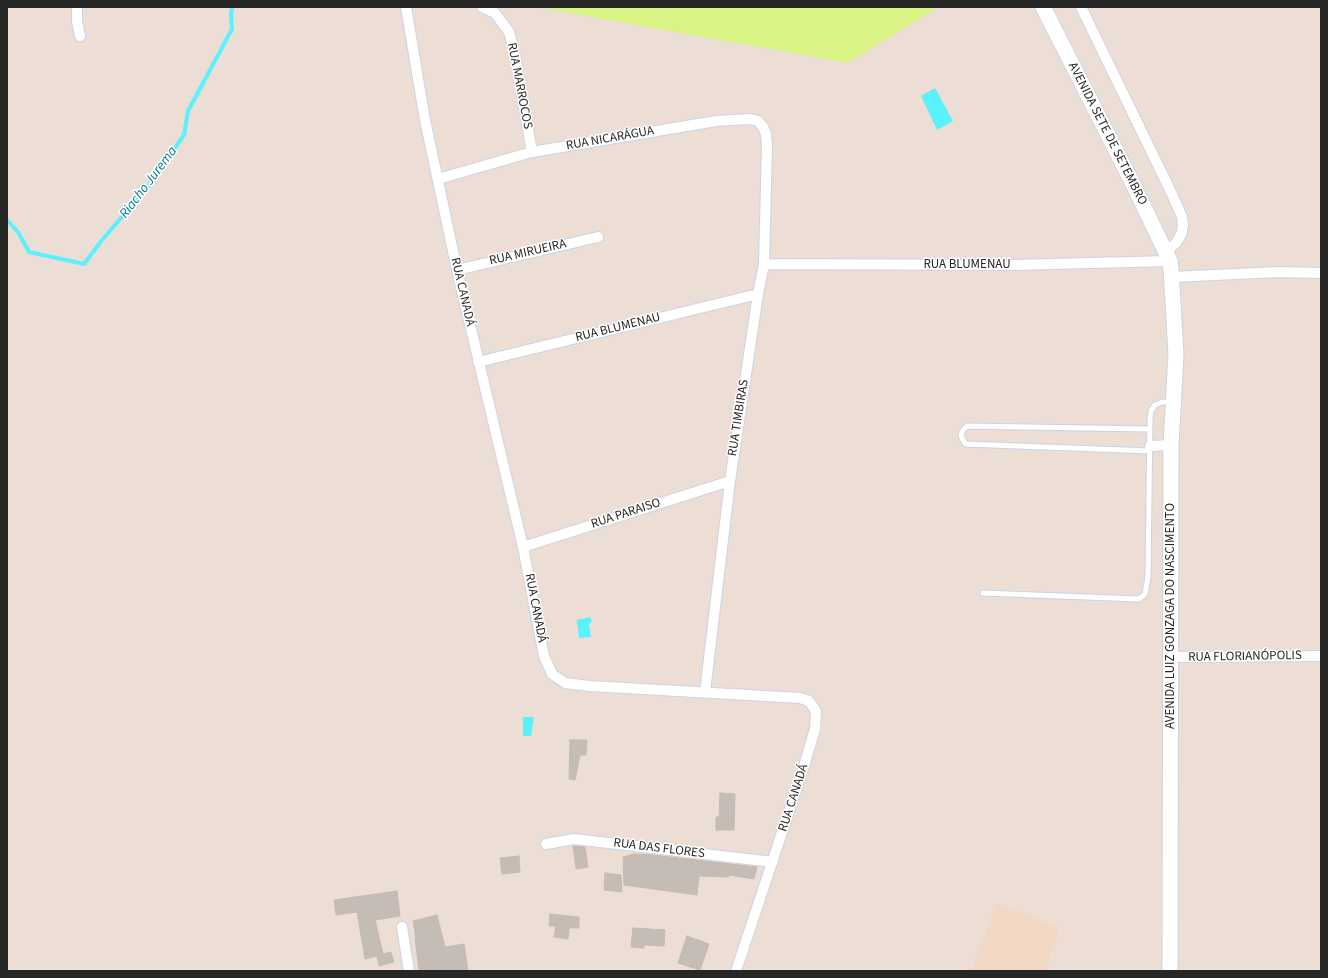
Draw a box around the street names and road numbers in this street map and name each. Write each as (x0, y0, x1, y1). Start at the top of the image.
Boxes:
street label: RUA MARROCOS (503, 41, 535, 131)
street label: AVENIDA SETE DE SETEMBRO (1064, 60, 1150, 208)
street label: RUA NICARÁGUA (565, 124, 655, 154)
street label: RUA MIRUEIRA (488, 237, 568, 269)
street label: RUA CANADÁ (447, 256, 477, 328)
street label: RUA BLUMENAU (923, 257, 1011, 273)
street label: RUA BLUMENAU (574, 310, 662, 346)
street label: RUA TIMBIRAS (725, 379, 753, 457)
street label: RUA PARAISO (589, 495, 663, 533)
street label: AVENIDA LUIZ GONZAGA DO NASCIMENTO (1163, 503, 1179, 729)
street label: RUA CANADÁ (521, 572, 549, 644)
street label: RUA FLORIANÓPOLIS (1188, 648, 1302, 666)
street label: RUA CANADÁ (776, 762, 812, 834)
street label: RUA DAS FLORES (612, 836, 706, 862)

